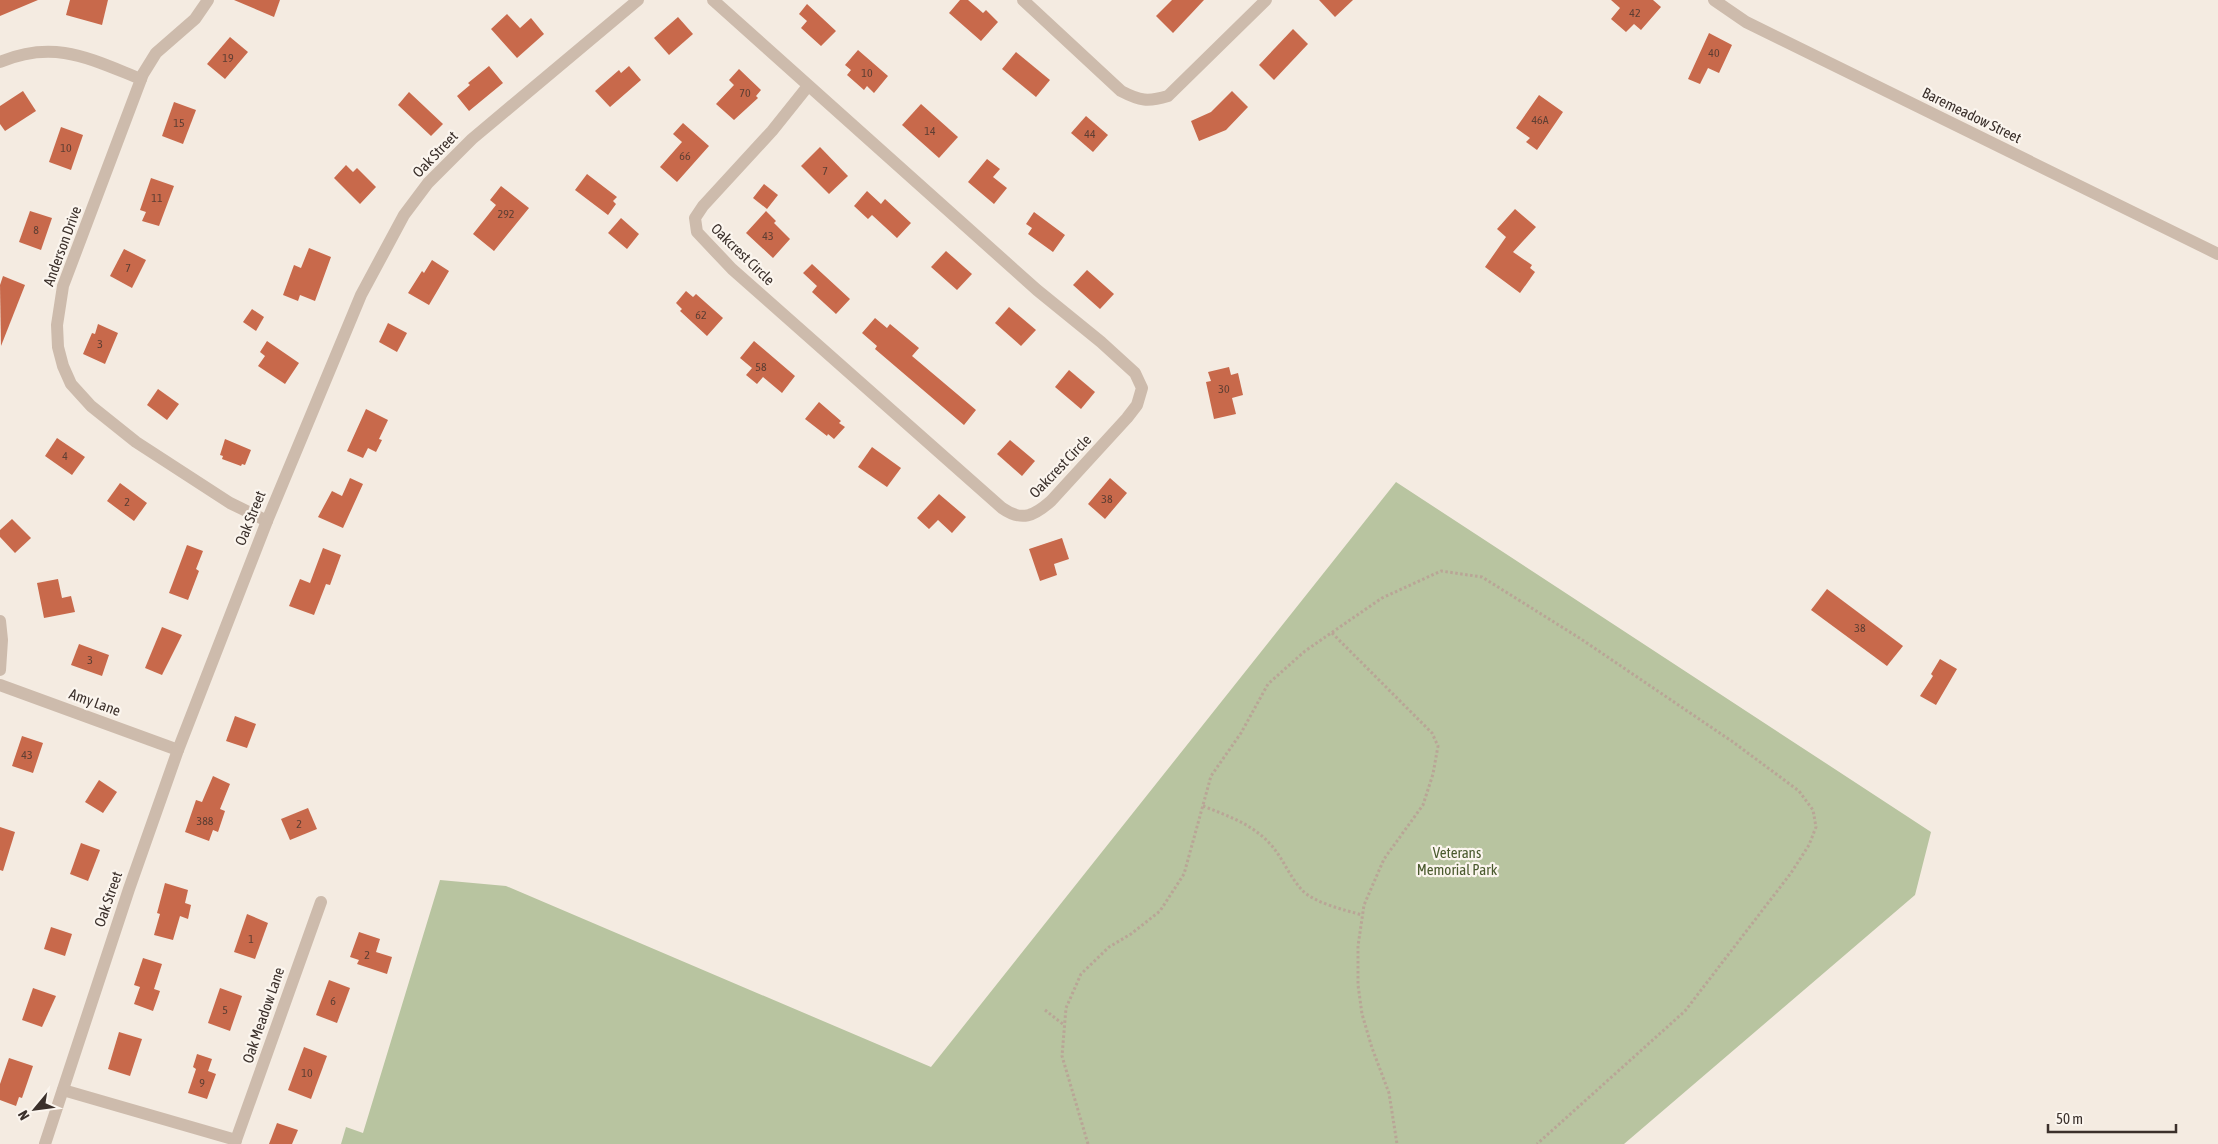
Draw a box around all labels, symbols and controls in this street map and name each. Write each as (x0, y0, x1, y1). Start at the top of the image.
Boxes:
house number: 42 (1629, 6, 1641, 20)
house number: 40 (1708, 46, 1720, 60)
house number: 19 (222, 51, 234, 65)
house number: 10 (861, 66, 873, 80)
street label: Baremeadow Street (1920, 84, 2024, 146)
house number: 70 (739, 86, 751, 100)
house number: 46A (1531, 113, 1549, 127)
house number: 15 (173, 116, 185, 130)
house number: 14 (924, 124, 936, 138)
street label: Oak Street (409, 127, 461, 181)
house number: 44 (1084, 127, 1096, 141)
house number: 10 (60, 141, 72, 155)
house number: 66 (679, 149, 691, 163)
house number: 7 (822, 164, 828, 178)
house number: 11 (151, 191, 163, 205)
street label: Anderson Drive (40, 204, 84, 288)
house number: 292 (498, 207, 514, 221)
street label: Oakcrest Circle (708, 220, 778, 288)
house number: 8 (33, 223, 39, 237)
house number: 43 (762, 229, 774, 243)
house number: 7 (125, 261, 131, 275)
house number: 62 (695, 308, 707, 322)
house number: 3 (97, 337, 103, 351)
house number: 58 (755, 360, 767, 374)
house number: 30 (1218, 382, 1230, 396)
street label: Oakcrest Circle (1026, 431, 1094, 501)
house number: 4 (62, 449, 68, 463)
street label: Oak Street (231, 488, 269, 548)
house number: 38 (1101, 492, 1113, 506)
house number: 2 (124, 495, 130, 509)
house number: 38 (1854, 621, 1866, 635)
house number: 3 (87, 653, 93, 667)
street label: Amy Lane (67, 685, 123, 719)
house number: 43 (21, 748, 33, 762)
house number: 388 (197, 814, 214, 828)
house number: 2 (296, 817, 302, 831)
park label: Veterans Memorial Park (1417, 844, 1498, 878)
street label: Oak Street (91, 869, 125, 929)
house number: 1 (248, 932, 254, 946)
house number: 2 (364, 948, 370, 962)
street label: Oak Meadow Lane (239, 965, 287, 1065)
house number: 6 (330, 994, 336, 1008)
house number: 5 (222, 1003, 228, 1017)
house number: 10 (301, 1066, 313, 1080)
house number: 9 (199, 1076, 205, 1090)
north arrow (10, 1084, 60, 1134)
scale bar (2048, 1102, 2176, 1134)
text: N (15, 1108, 33, 1123)
text: 50 m (2056, 1110, 2083, 1127)

